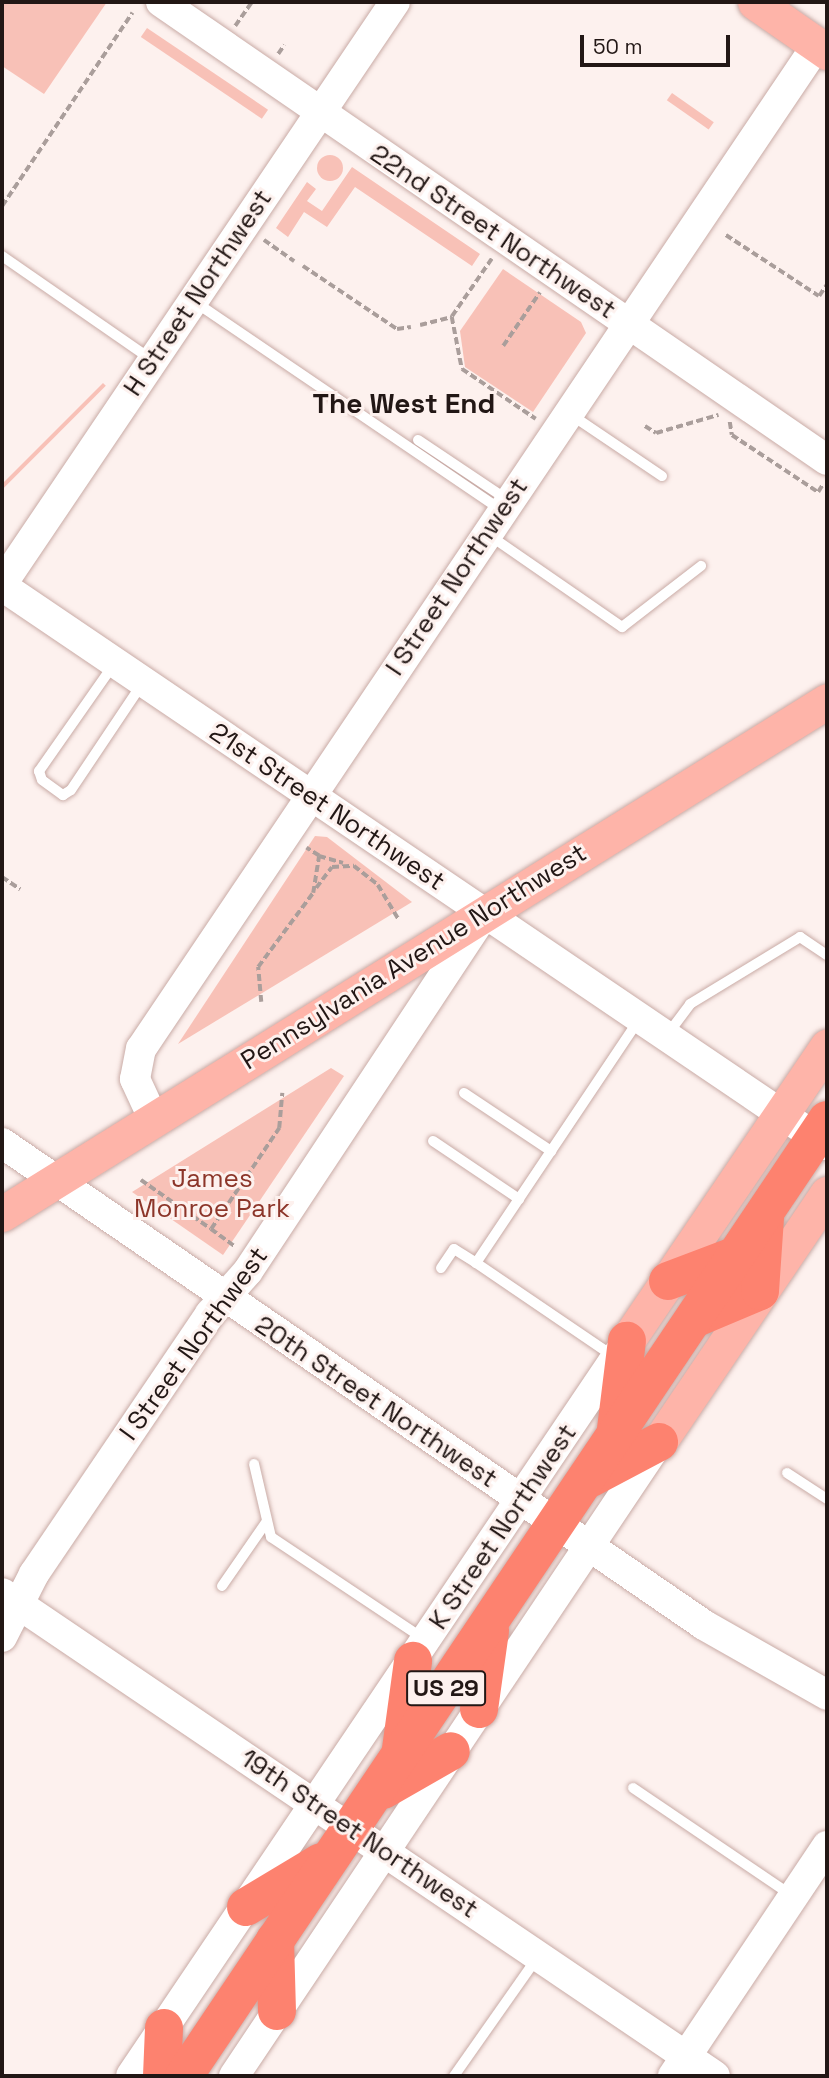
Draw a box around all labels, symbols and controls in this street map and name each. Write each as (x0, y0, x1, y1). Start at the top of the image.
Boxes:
scale bar (584, 21, 734, 65)
text: 50 m (593, 33, 643, 60)
street label: 22nd Street Northwest (364, 138, 622, 326)
street label: H Street Northwest (117, 184, 279, 402)
district label: The West End (312, 386, 496, 420)
street label: I Street Northwest (379, 472, 535, 682)
street label: 21st Street Northwest (203, 717, 451, 897)
street label: Pennsylvania Avenue Northwest (235, 837, 593, 1077)
park label: James Monroe Park (134, 1163, 290, 1224)
street label: I Street Northwest (113, 1241, 275, 1447)
street label: 20th Street Northwest (249, 1309, 503, 1495)
street label: K Street Northwest (423, 1418, 583, 1636)
road number: US 29 (406, 1668, 486, 1708)
street label: 19th Street Northwest (234, 1743, 484, 1925)

